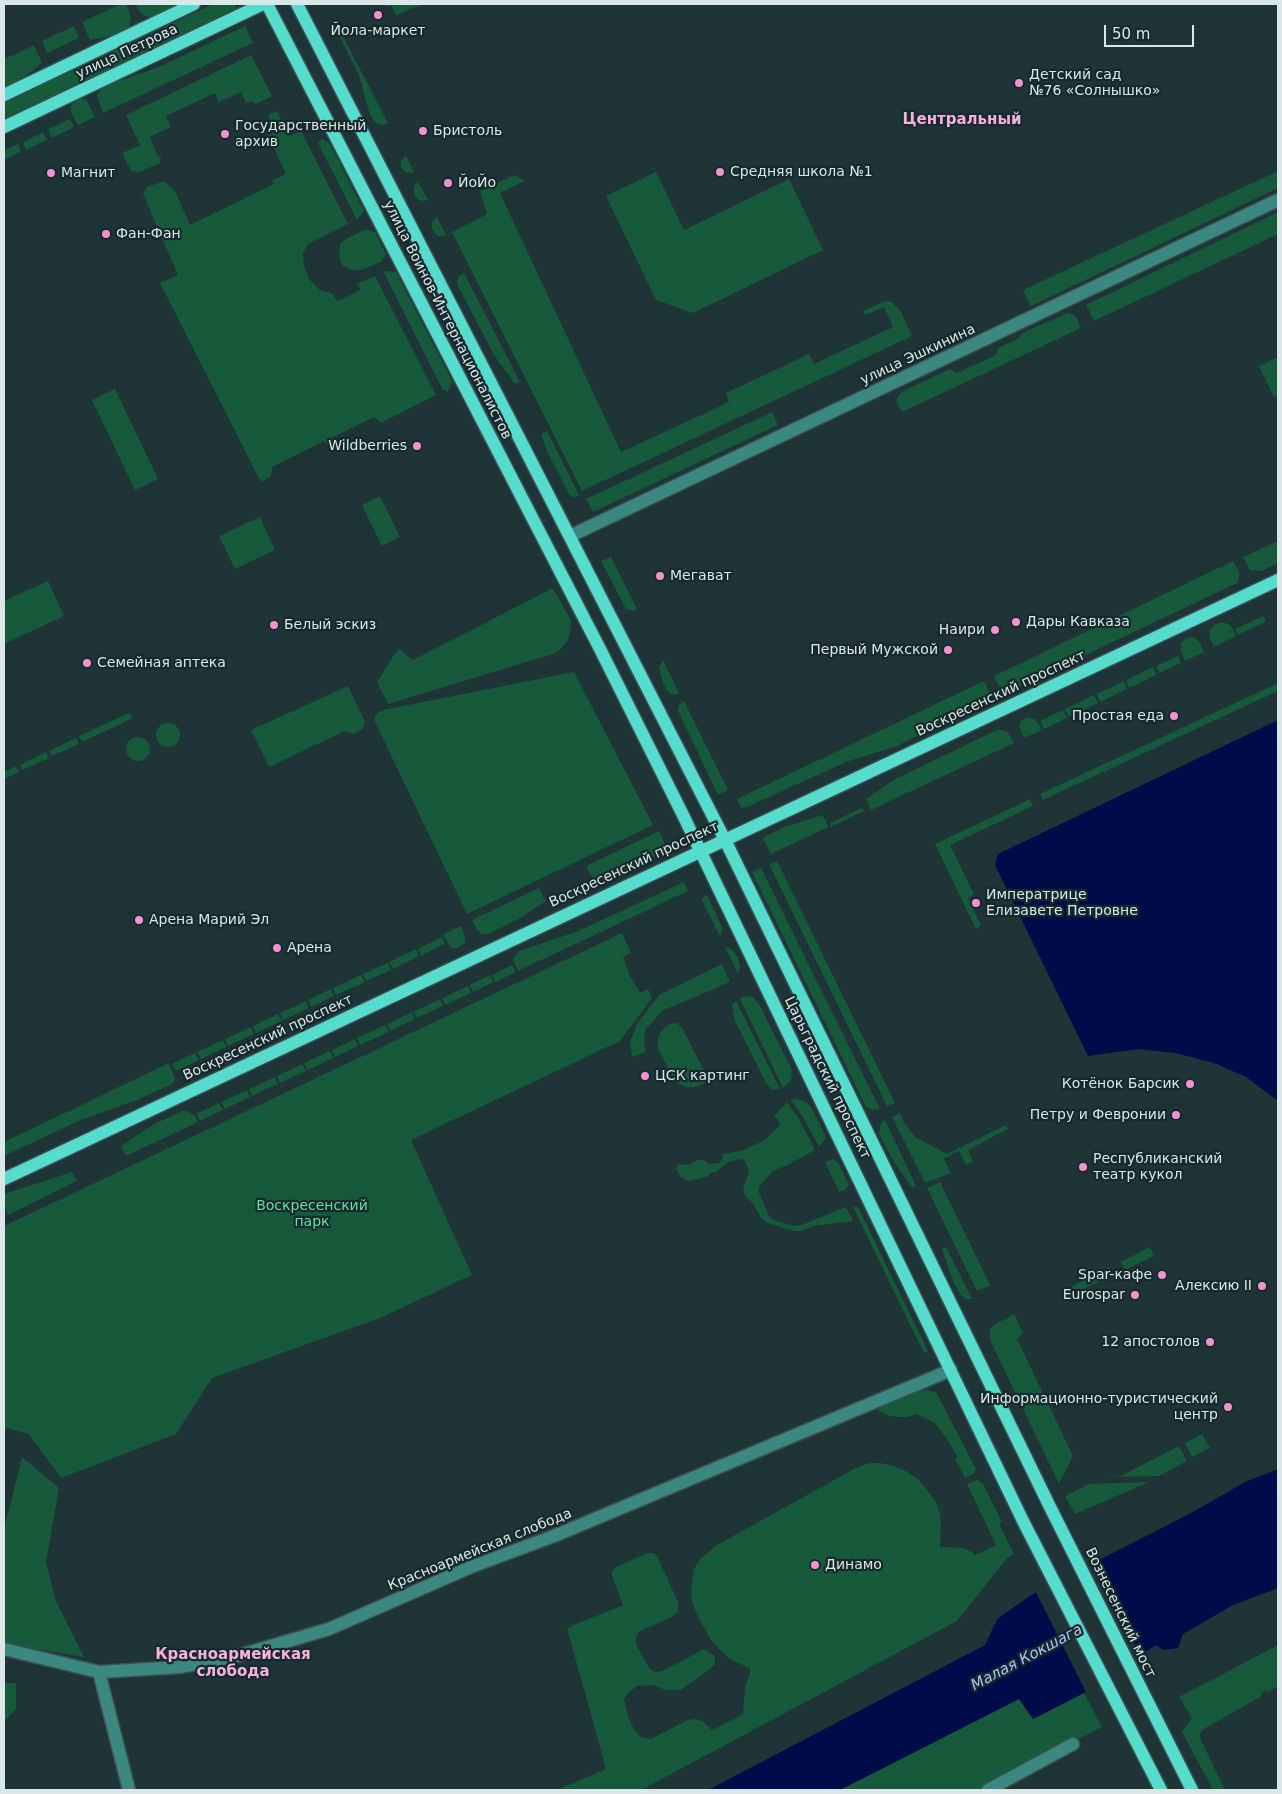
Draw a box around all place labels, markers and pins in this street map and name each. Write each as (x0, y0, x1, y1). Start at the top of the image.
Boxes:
marker: Йола-маркет (372, 9, 384, 21)
place label: Йола-маркет (331, 23, 425, 39)
place label: Детский сад №76 «Солнышко» (1029, 67, 1160, 100)
marker: Детский сад №76 «Солнышко» (1013, 77, 1025, 89)
place label: Государственный архив (235, 118, 366, 150)
place label: Бристоль (433, 123, 502, 139)
marker: Бристоль (417, 125, 429, 137)
marker: Государственный архив (219, 128, 231, 140)
place label: Средняя школа №1 (730, 164, 873, 180)
place label: Магнит (61, 165, 115, 181)
marker: Средняя школа №1 (714, 166, 726, 178)
marker: Магнит (45, 167, 57, 179)
place label: ЙоЙо (458, 175, 496, 191)
marker: ЙоЙо (442, 177, 454, 189)
place label: Фан-Фан (116, 226, 181, 242)
marker: Фан-Фан (100, 228, 112, 240)
place label: Wildberries (328, 438, 407, 454)
marker: Wildberries (411, 440, 423, 452)
place label: Мегават (670, 568, 732, 584)
marker: Мегават (654, 570, 666, 582)
place label: Дары Кавказа (1026, 614, 1130, 630)
marker: Дары Кавказа (1010, 616, 1022, 628)
place label: Белый эскиз (284, 617, 376, 633)
marker: Белый эскиз (268, 619, 280, 631)
place label: Наири (939, 622, 985, 638)
marker: Наири (989, 624, 1001, 636)
place label: Первый Мужской (810, 642, 938, 658)
marker: Первый Мужской (942, 644, 954, 656)
place label: Семейная аптека (97, 655, 226, 671)
marker: Семейная аптека (81, 657, 93, 669)
place label: Простая еда (1072, 708, 1164, 724)
marker: Простая еда (1168, 710, 1180, 722)
place label: Императрице Елизавете Петровне (986, 887, 1138, 920)
marker: Императрице Елизавете Петровне (970, 897, 982, 909)
place label: Арена Марий Эл (149, 912, 269, 928)
marker: Арена Марий Эл (133, 914, 145, 926)
place label: Арена (287, 940, 332, 956)
marker: Арена (271, 942, 283, 954)
place label: ЦСК картинг (655, 1068, 750, 1084)
marker: ЦСК картинг (639, 1070, 651, 1082)
place label: Котёнок Барсик (1062, 1076, 1180, 1092)
marker: Котёнок Барсик (1184, 1078, 1196, 1090)
place label: Петру и Февронии (1030, 1107, 1166, 1123)
marker: Петру и Февронии (1170, 1109, 1182, 1121)
place label: Республиканский театр кукол (1093, 1151, 1222, 1184)
marker: Республиканский театр кукол (1077, 1161, 1089, 1173)
place label: Spar-кафе (1078, 1267, 1152, 1283)
marker: Spar-кафе (1156, 1269, 1168, 1281)
place label: Алексию II (1175, 1278, 1252, 1294)
marker: Алексию II (1256, 1280, 1268, 1292)
place label: Eurospar (1063, 1287, 1125, 1303)
marker: Eurospar (1129, 1289, 1141, 1301)
place label: 12 апостолов (1101, 1334, 1200, 1350)
marker: 12 апостолов (1204, 1336, 1216, 1348)
place label: Информационно-туристический центр (980, 1391, 1218, 1424)
marker: Информационно-туристический центр (1222, 1401, 1234, 1413)
place label: Динамо (825, 1557, 882, 1573)
marker: Динамо (809, 1559, 821, 1571)

